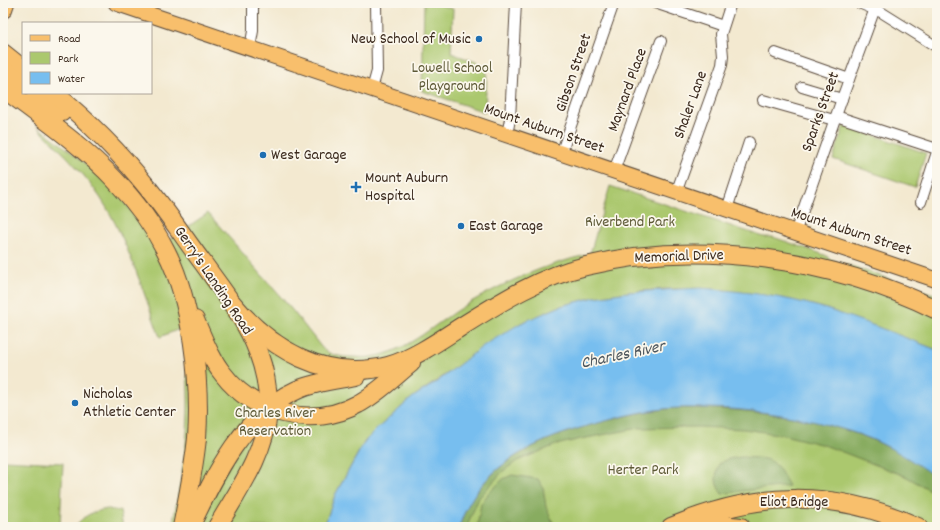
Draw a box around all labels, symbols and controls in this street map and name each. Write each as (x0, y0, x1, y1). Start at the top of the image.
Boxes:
legend (22, 22, 152, 94)
place label: New School of Music (351, 28, 471, 51)
text: Road (58, 31, 80, 48)
street label: Gibson Street (550, 31, 598, 115)
marker: New School of Music (474, 34, 484, 44)
street label: Maynard Place (602, 45, 654, 135)
text: Park (58, 51, 79, 68)
park label: Lowell School Playground (411, 57, 493, 98)
street label: Shaler Lane (668, 68, 714, 142)
street label: Sparks Street (796, 69, 846, 155)
text: Water (58, 71, 85, 88)
street label: Mount Auburn Street (481, 98, 607, 160)
place label: West Garage (271, 144, 347, 167)
marker: West Garage (258, 150, 268, 160)
place label: Mount Auburn Hospital (365, 167, 448, 208)
marker: Mount Auburn Hospital (350, 181, 362, 193)
street label: Mount Auburn Street (788, 202, 914, 262)
park label: Riverbend Park (585, 211, 675, 234)
place label: East Garage (469, 215, 543, 238)
marker: East Garage (456, 221, 466, 231)
street label: Gerry's Landing Road (168, 222, 258, 340)
street label: Memorial Drive (634, 244, 724, 270)
water label: Charles River (579, 335, 669, 377)
place label: Nicholas Athletic Center (83, 383, 176, 424)
marker: Nicholas Athletic Center (70, 398, 80, 408)
park label: Charles River Reservation (235, 402, 315, 443)
park label: Herter Park (608, 459, 678, 482)
street label: Eliot Bridge (760, 491, 828, 514)

